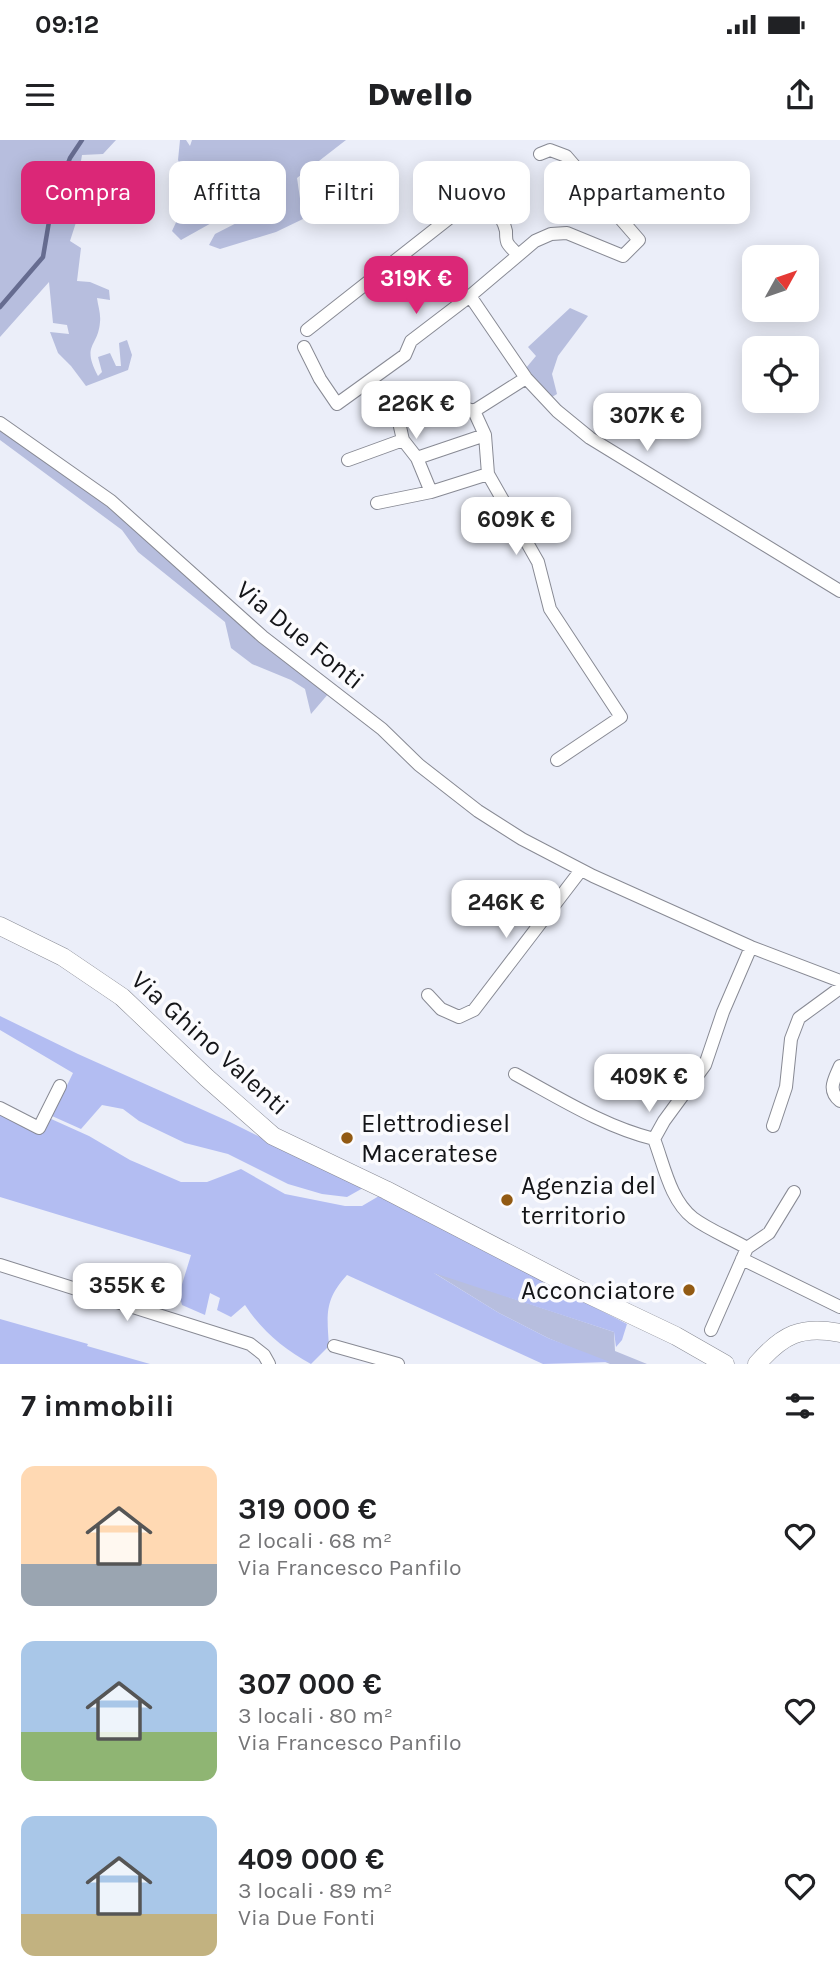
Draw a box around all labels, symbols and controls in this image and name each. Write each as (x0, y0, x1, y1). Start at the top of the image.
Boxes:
text: 09:12 (35, 9, 99, 40)
icon: menu (21, 76, 59, 114)
text: Dwello (367, 76, 473, 113)
icon: share (781, 76, 819, 114)
chip: Compra (21, 161, 155, 224)
chip: Affitta (169, 161, 286, 224)
chip: Filtri (300, 161, 399, 224)
chip: Nuovo (413, 161, 530, 224)
chip: Appartamento (544, 161, 750, 224)
north arrow (742, 245, 819, 322)
map controls (742, 245, 819, 413)
pin: 319K € (359, 256, 473, 316)
text: 319K € (380, 265, 452, 292)
button: locate (742, 336, 819, 413)
pin: 226K € (359, 382, 473, 441)
text: 226K € (377, 390, 455, 417)
pin: 307K € (590, 394, 704, 453)
text: 307K € (609, 402, 685, 429)
pin: 609K € (459, 498, 573, 557)
text: 609K € (477, 506, 555, 533)
street label: Via Due Fonti (230, 574, 370, 696)
pin: 246K € (449, 880, 563, 940)
text: 246K € (468, 889, 545, 916)
street label: Via Ghino Valenti (125, 964, 295, 1122)
pin: 409K € (592, 1054, 706, 1114)
text: 409K € (610, 1063, 688, 1090)
place label: Elettrodiesel Maceratese (361, 1108, 510, 1169)
marker: Elettrodiesel Maceratese (339, 1130, 355, 1146)
place label: Agenzia del territorio (521, 1170, 656, 1231)
marker: Agenzia del territorio (499, 1192, 515, 1208)
pin: 355K € (70, 1264, 184, 1323)
text: 355K € (89, 1272, 165, 1299)
place label: Acconciatore (521, 1275, 675, 1306)
marker: Acconciatore (681, 1282, 697, 1298)
icon: filters (781, 1387, 819, 1425)
text: 7 immobili (21, 1388, 175, 1424)
text: 319 000 € (238, 1491, 377, 1527)
icon: home (77, 1494, 161, 1578)
icon: heart (781, 1517, 819, 1555)
text: 2 locali · 68 m² (238, 1527, 392, 1554)
text: Via Francesco Panfilo (238, 1554, 462, 1581)
text: 307 000 € (238, 1666, 382, 1702)
icon: home (77, 1669, 161, 1753)
icon: heart (781, 1692, 819, 1730)
text: 3 locali · 80 m² (238, 1702, 393, 1729)
text: Via Francesco Panfilo (238, 1729, 462, 1756)
text: 409 000 € (238, 1841, 384, 1877)
icon: home (77, 1844, 161, 1928)
icon: heart (781, 1867, 819, 1905)
text: 3 locali · 89 m² (238, 1877, 393, 1904)
text: Via Due Fonti (238, 1904, 376, 1931)

